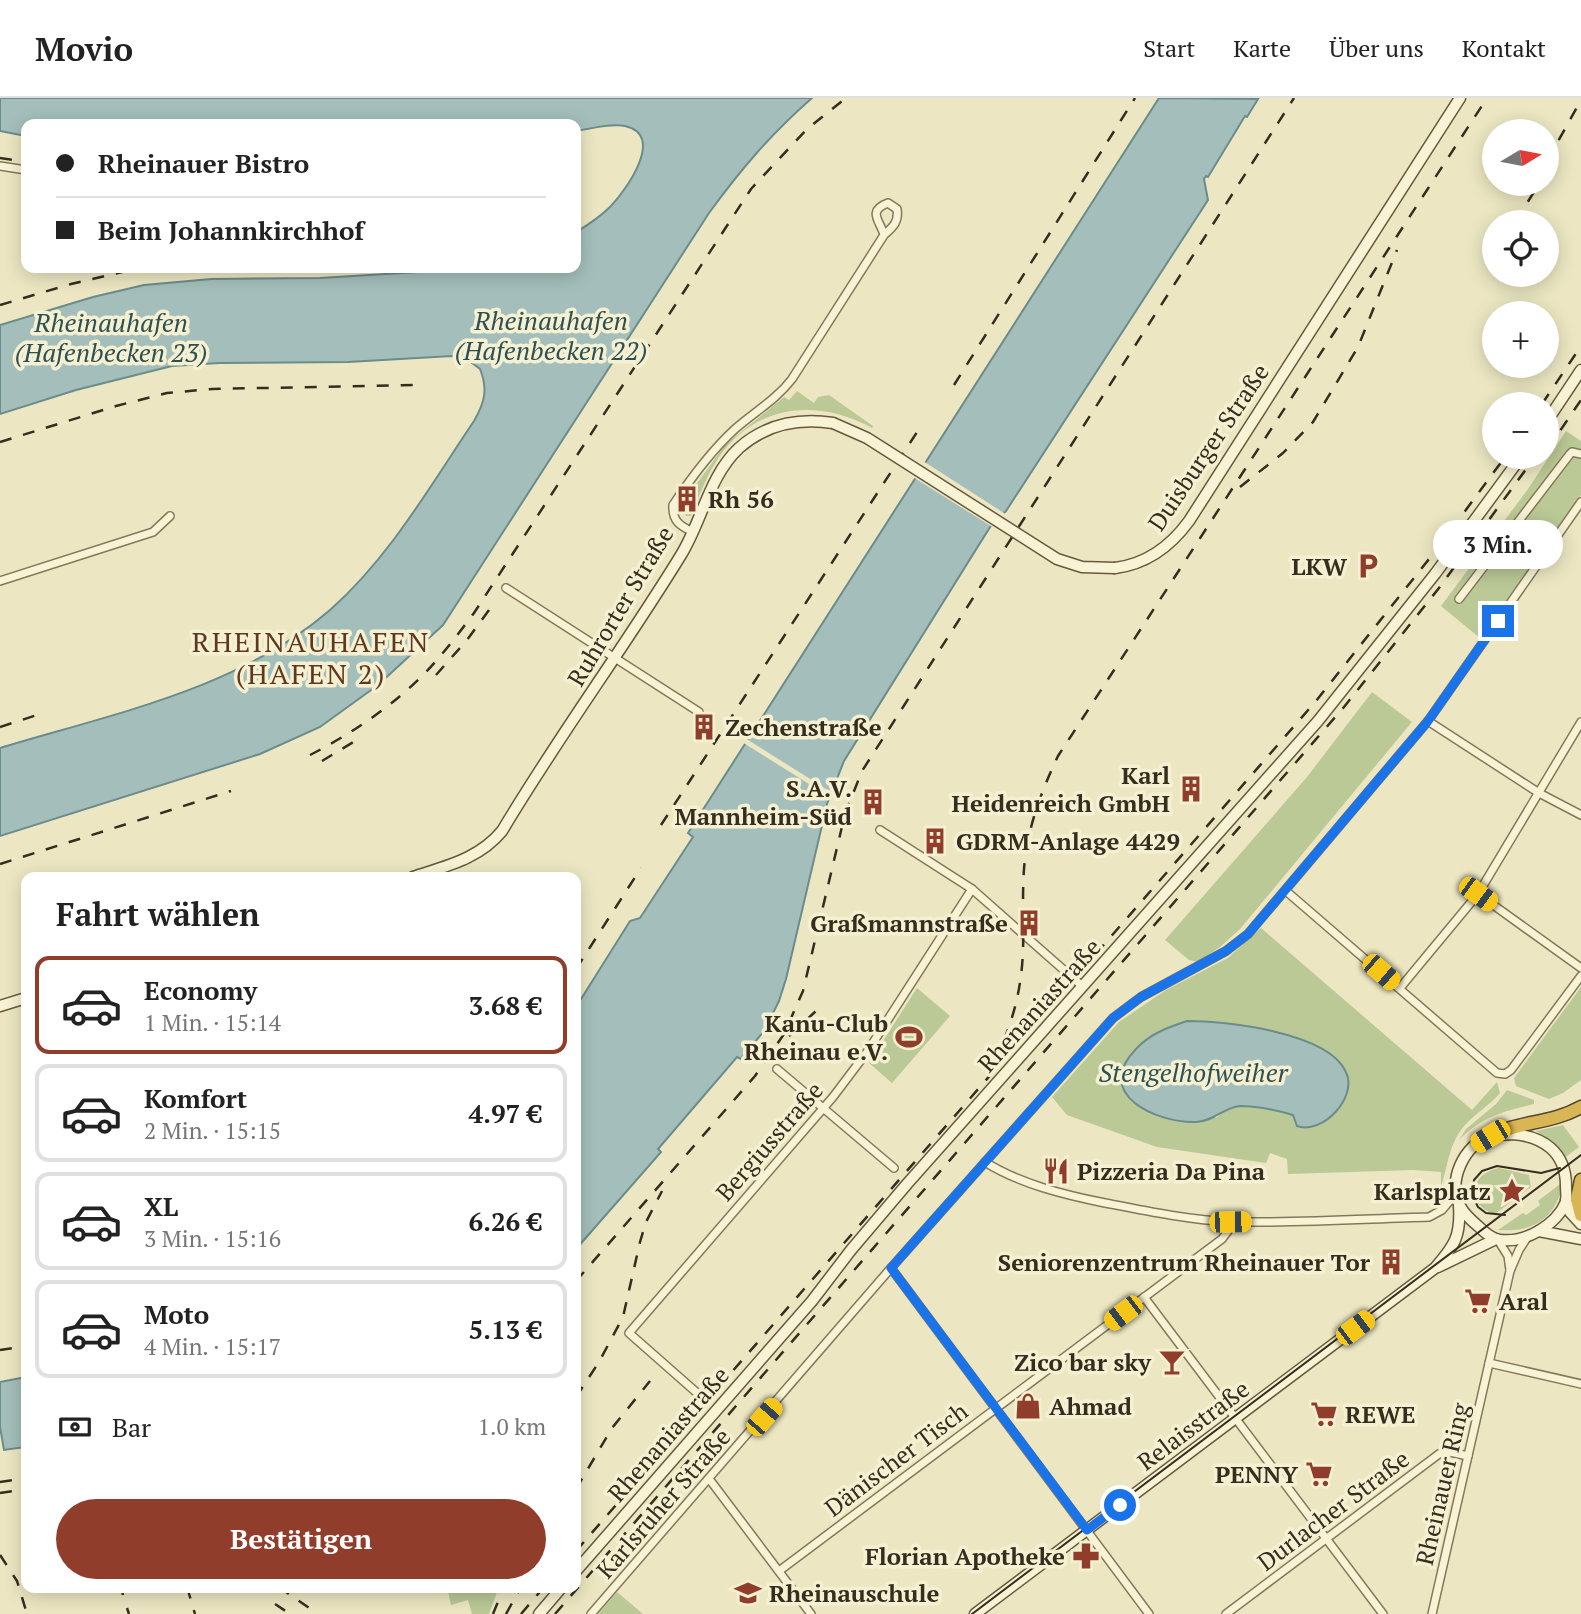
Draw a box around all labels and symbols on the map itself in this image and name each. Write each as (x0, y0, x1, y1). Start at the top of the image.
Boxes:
north arrow (1482, 119, 1559, 196)
water label: Rheinauhafen (Hafenbecken 22) (455, 303, 647, 367)
water label: Rheinauhafen (Hafenbecken 23) (15, 305, 207, 369)
street label: Duisburger Straße (1140, 357, 1276, 537)
place label: Rh 56 (708, 483, 774, 515)
building icon: Rh 56 (672, 484, 702, 514)
callout: 3 Min. (1433, 519, 1563, 568)
street label: Ruhrorter Straße (560, 520, 680, 692)
place label: LKW (1292, 550, 1347, 582)
parking icon: LKW (1353, 551, 1383, 581)
route end (1482, 605, 1514, 637)
district label: RHEINAUHAFEN (HAFEN 2) (192, 623, 430, 692)
place label: Zechenstraße (725, 711, 882, 743)
building icon: Zechenstraße (689, 712, 719, 742)
place label: Karl Heidenreich GmbH (952, 759, 1170, 819)
place label: S.A.V. Mannheim-Süd (674, 772, 853, 832)
building icon: Karl Heidenreich GmbH (1176, 774, 1206, 804)
building icon: S.A.V. Mannheim-Süd (858, 787, 888, 817)
place label: GDRM-Anlage 4429 (956, 825, 1180, 857)
building icon: GDRM-Anlage 4429 (920, 826, 950, 856)
car (1455, 873, 1502, 915)
place label: Graßmannstraße (810, 907, 1008, 939)
building icon: Graßmannstraße (1014, 908, 1044, 938)
street label: Rhenaniastraße (970, 931, 1108, 1079)
car (1359, 950, 1404, 994)
place label: Kanu-Club Rheinau e.V. (744, 1007, 888, 1067)
sports icon: Kanu-Club Rheinau e.V. (894, 1022, 924, 1052)
water label: Stengelhofweiher (1099, 1055, 1288, 1089)
street label: Bergiusstraße (708, 1075, 830, 1207)
car (1467, 1116, 1514, 1156)
place label: Pizzeria Da Pina (1077, 1155, 1266, 1187)
restaurant icon: Pizzeria Da Pina (1041, 1156, 1071, 1186)
place label: Karlsplatz (1374, 1175, 1491, 1207)
place icon: Karlsplatz (1497, 1176, 1527, 1206)
car (1209, 1211, 1252, 1233)
place label: Seniorenzentrum Rheinauer Tor (998, 1246, 1371, 1278)
building icon: Seniorenzentrum Rheinauer Tor (1376, 1247, 1406, 1277)
place label: Aral (1499, 1285, 1548, 1317)
supermarket icon: Aral (1463, 1286, 1493, 1316)
car (1100, 1292, 1147, 1334)
car (1332, 1307, 1379, 1349)
place label: Zico bar sky (1014, 1346, 1152, 1378)
bar icon: Zico bar sky (1157, 1347, 1187, 1377)
street label: Rhenaniastraße (600, 1360, 736, 1508)
street label: Relaisstraße (1131, 1373, 1255, 1477)
place label: Ahmad (1049, 1390, 1132, 1422)
shop icon: Ahmad (1013, 1391, 1043, 1421)
car (743, 1394, 786, 1440)
street label: Dänischer Tisch (818, 1395, 974, 1523)
place label: REWE (1345, 1398, 1416, 1430)
supermarket icon: REWE (1309, 1399, 1339, 1429)
street label: Rheinauer Ring (1408, 1399, 1476, 1568)
street label: Karlsruher Straße (589, 1421, 737, 1585)
street label: Durlacher Straße (1251, 1442, 1415, 1578)
place label: PENNY (1215, 1458, 1298, 1490)
supermarket icon: PENNY (1304, 1459, 1334, 1489)
route start (1104, 1489, 1136, 1521)
place label: Florian Apotheke (865, 1540, 1065, 1572)
pharmacy icon: Florian Apotheke (1071, 1541, 1101, 1571)
place label: Rheinauschule (769, 1577, 939, 1609)
school or university icon: Rheinauschule (733, 1578, 763, 1608)

